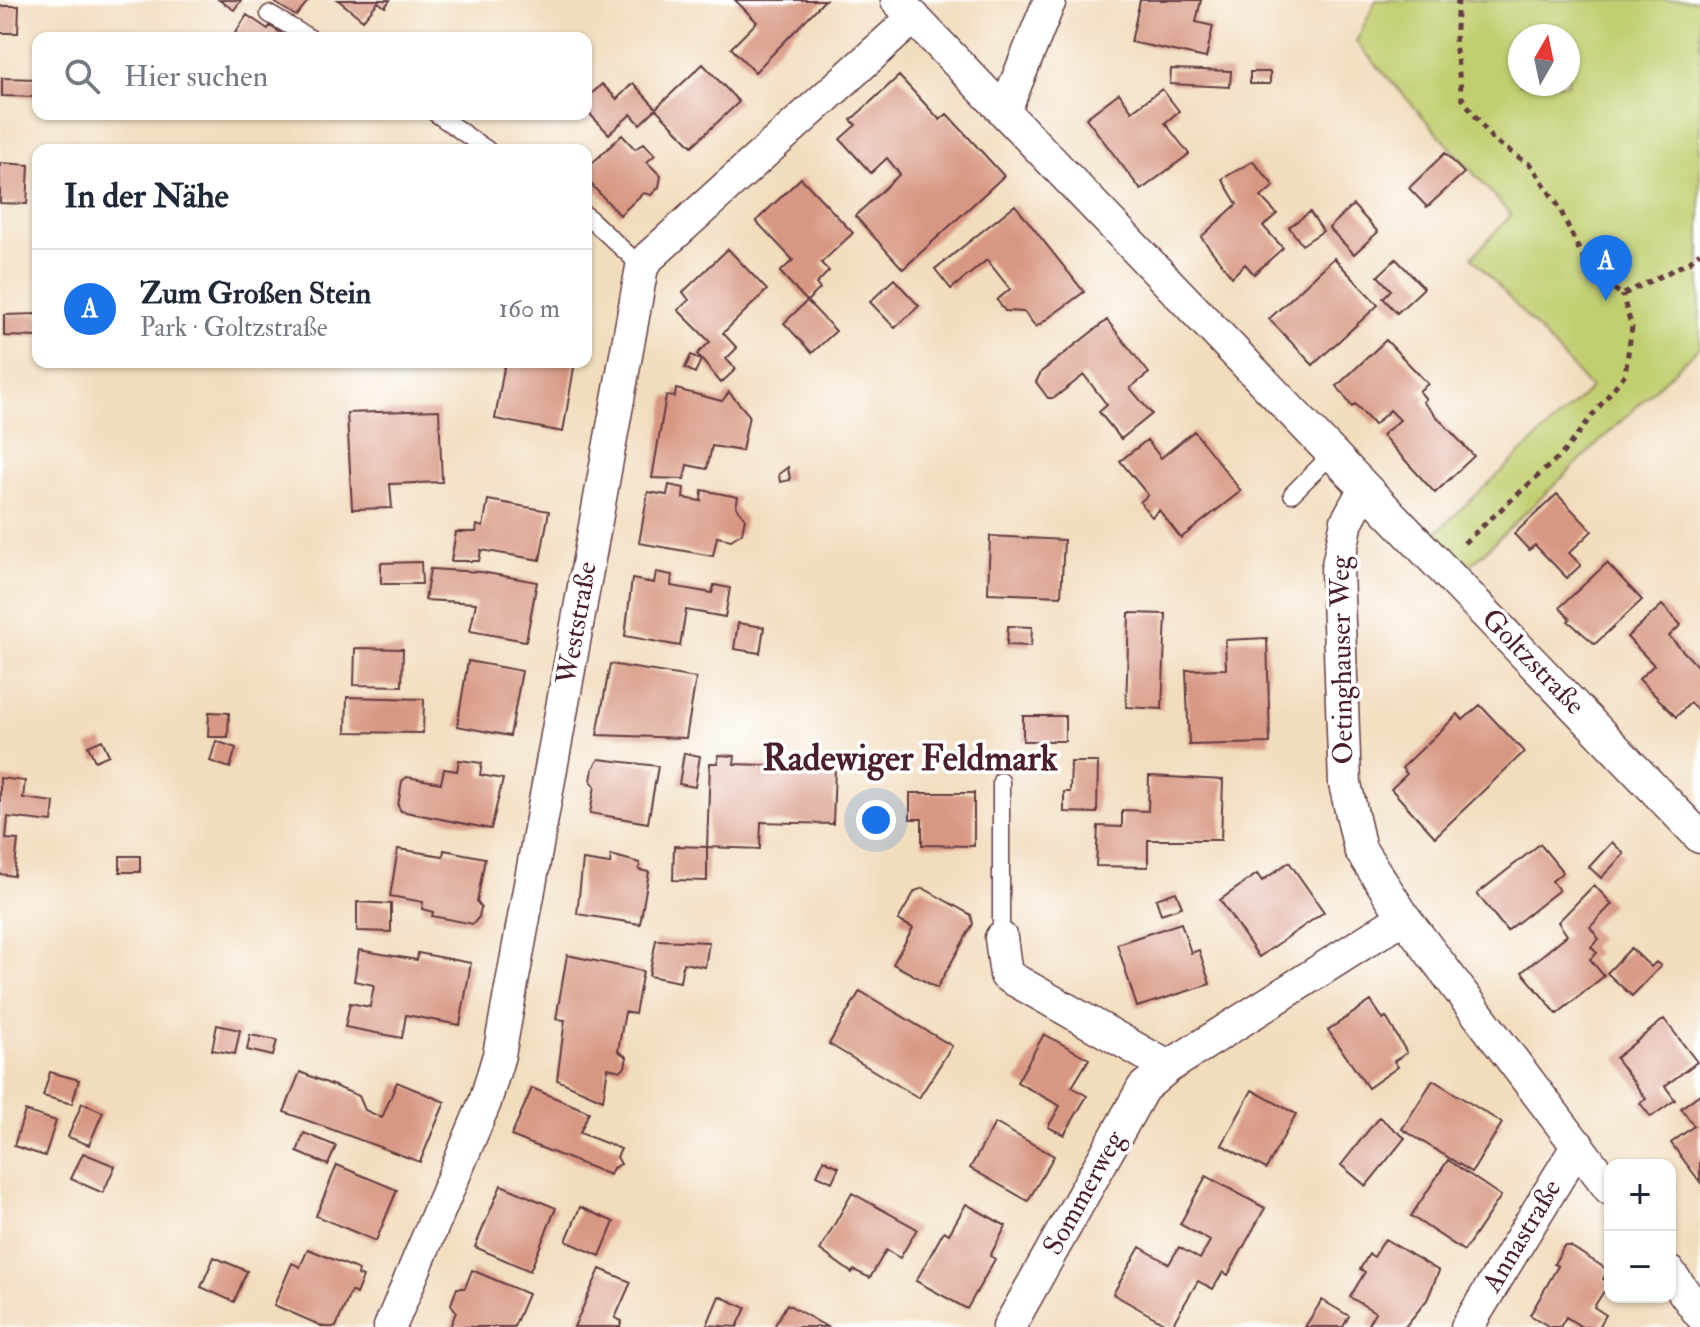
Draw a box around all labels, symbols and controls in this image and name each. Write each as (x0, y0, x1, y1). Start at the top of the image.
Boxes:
north arrow (1508, 24, 1580, 96)
search box (32, 32, 592, 120)
icon: search (60, 54, 104, 98)
text: Hier suchen (124, 58, 268, 95)
text: In der Nähe (64, 175, 229, 218)
pin: A (1580, 235, 1632, 301)
text: Zum Großen Stein (140, 275, 371, 312)
text: A (82, 293, 98, 325)
text: 160 m (499, 293, 560, 325)
text: Park · Goltzstraße (140, 312, 328, 344)
street label: Oetinghauser Weg (1323, 554, 1361, 765)
street label: Weststraße (549, 559, 605, 688)
street label: Goltzstraße (1474, 602, 1592, 723)
district label: Radewiger Feldmark (762, 736, 1059, 781)
your location (856, 800, 896, 840)
street label: Sommerweg (1035, 1123, 1133, 1261)
map controls (1604, 1159, 1676, 1303)
button: + (1604, 1159, 1676, 1231)
street label: Annastraße (1474, 1173, 1569, 1300)
button: − (1604, 1231, 1676, 1303)

